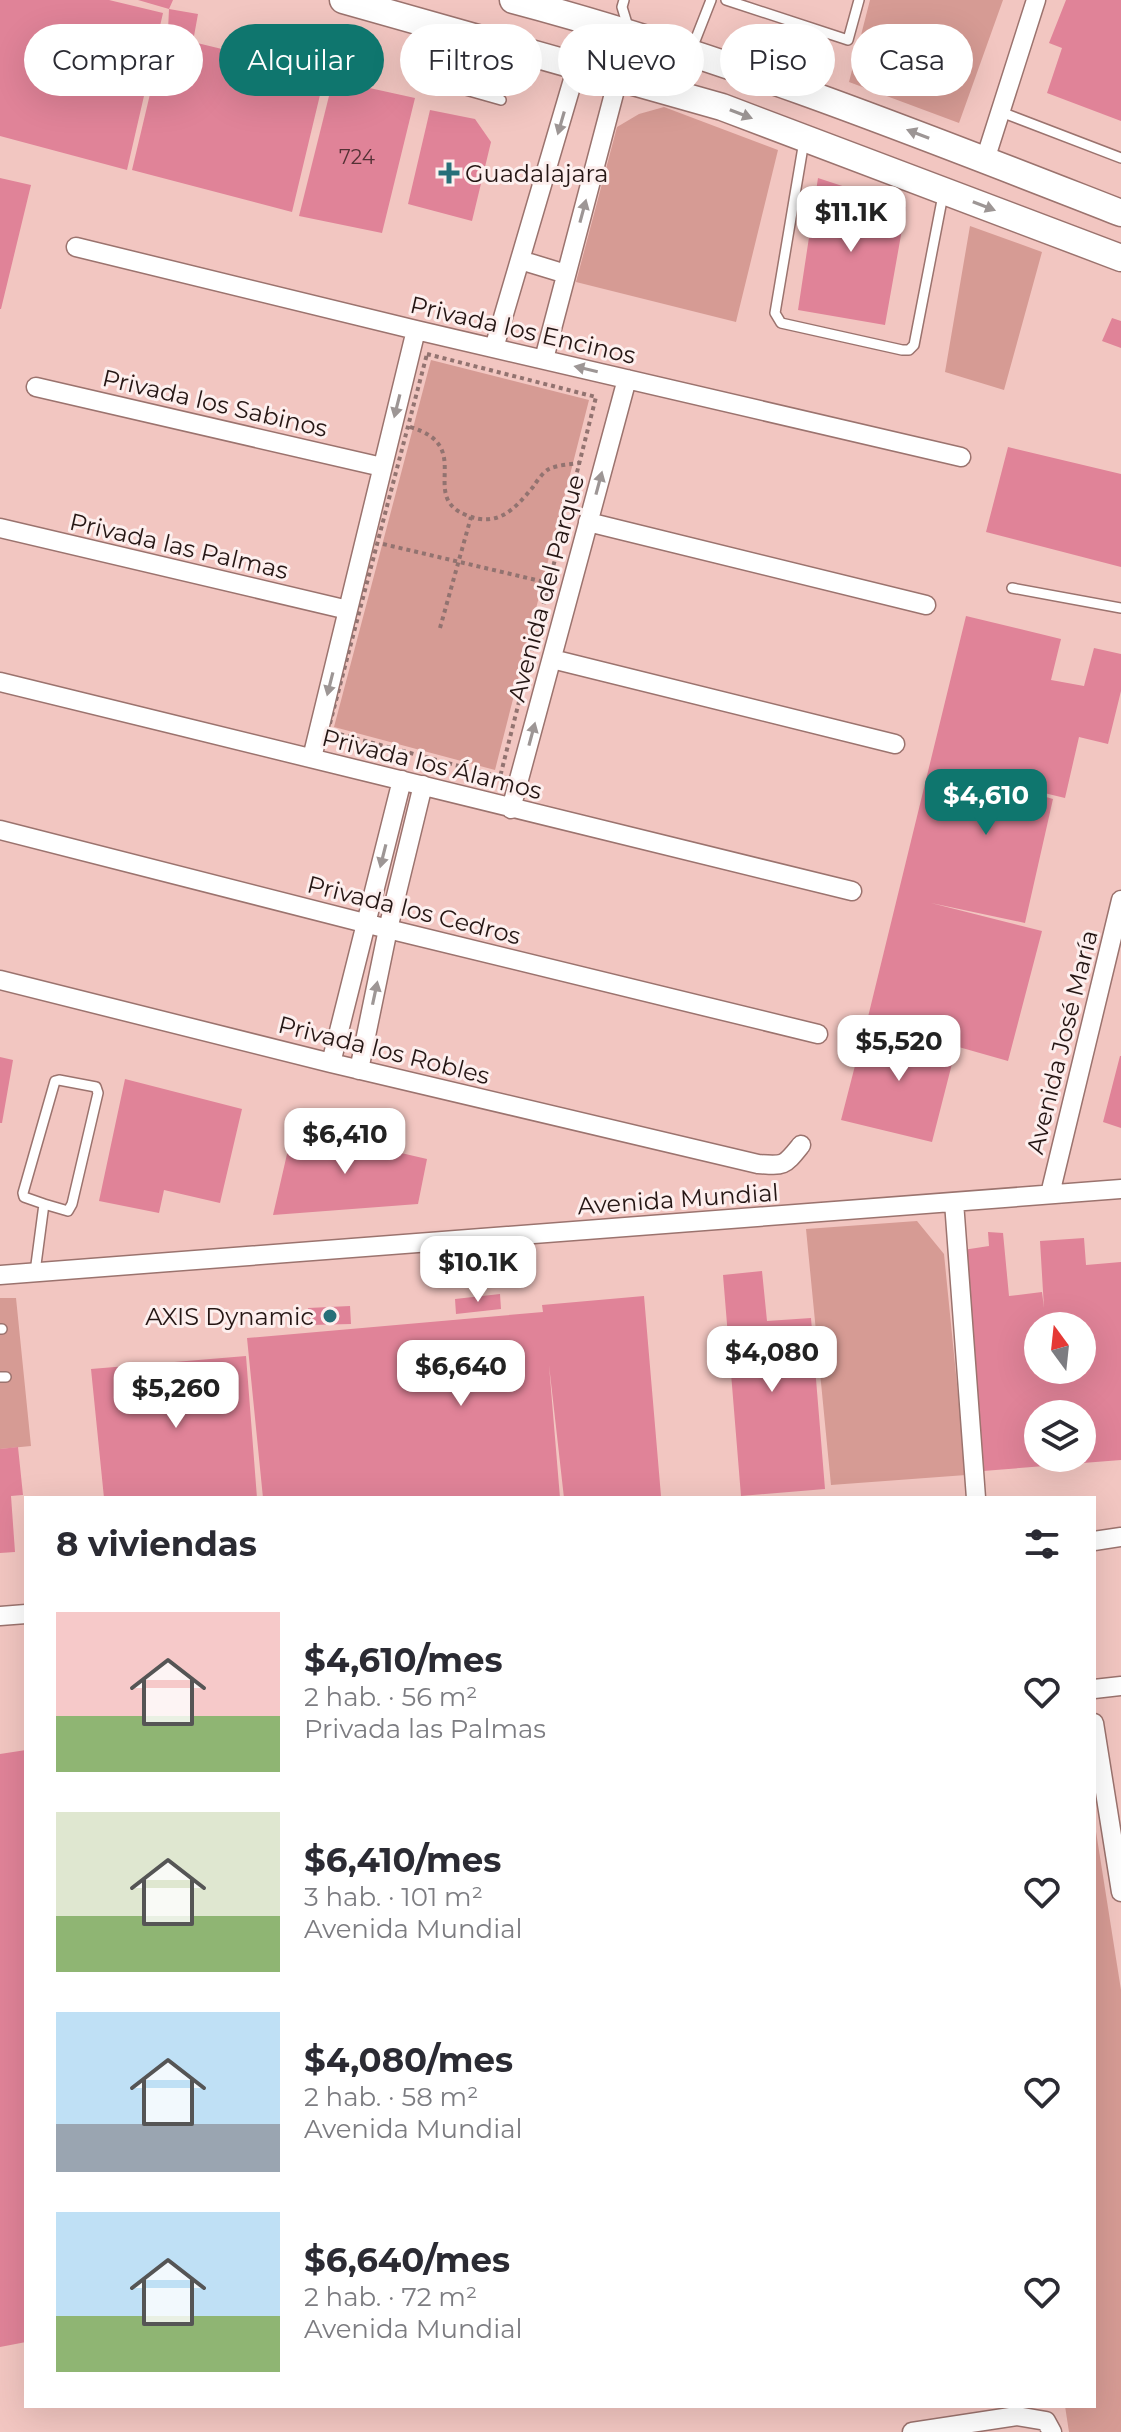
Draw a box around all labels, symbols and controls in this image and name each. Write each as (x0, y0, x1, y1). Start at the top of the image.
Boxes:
chip: Comprar (24, 24, 203, 96)
chip: Alquilar (219, 24, 384, 96)
chip: Filtros (400, 24, 542, 96)
chip: Nuevo (558, 24, 704, 96)
chip: Piso (720, 24, 835, 96)
chip: Casa (851, 24, 973, 96)
one-way arrow (729, 108, 753, 121)
one-way arrow (554, 111, 567, 135)
one-way arrow (906, 127, 930, 140)
house number: 724 (339, 145, 375, 169)
place label: Guadalajara (465, 159, 608, 188)
marker: Guadalajara (440, 164, 458, 182)
pin: $11.1K (786, 186, 916, 254)
text: $11.1K (815, 196, 887, 228)
one-way arrow (578, 199, 590, 224)
one-way arrow (972, 200, 996, 213)
street label: Privada los Encinos (407, 290, 639, 370)
one-way arrow (573, 362, 598, 375)
street label: Privada los Sabinos (100, 363, 330, 443)
one-way arrow (391, 393, 403, 418)
one-way arrow (593, 470, 606, 494)
street label: Avenida del Parque (502, 471, 590, 705)
street label: Privada las Palmas (67, 507, 291, 585)
one-way arrow (324, 672, 336, 697)
one-way arrow (526, 721, 538, 746)
street label: Privada los Álamos (319, 723, 545, 805)
pin: $4,610 (921, 769, 1051, 837)
text: $4,610 (943, 779, 1029, 811)
one-way arrow (376, 843, 389, 868)
street label: Privada los Cedros (304, 869, 524, 951)
street label: Avenida José María (1020, 927, 1104, 1157)
one-way arrow (369, 980, 382, 1005)
street label: Privada los Robles (275, 1010, 493, 1090)
pin: $5,520 (834, 1015, 964, 1083)
text: $5,520 (855, 1025, 943, 1057)
pin: $6,410 (280, 1108, 410, 1176)
text: $6,410 (302, 1118, 388, 1150)
street label: Avenida Mundial (576, 1177, 780, 1221)
pin: $10.1K (413, 1236, 543, 1304)
text: $10.1K (438, 1246, 518, 1278)
place label: AXIS Dynamic (145, 1302, 314, 1331)
marker: AXIS Dynamic (321, 1307, 339, 1325)
north arrow (1024, 1312, 1096, 1384)
map controls (1024, 1312, 1096, 1472)
pin: $4,080 (707, 1326, 837, 1394)
text: $4,080 (725, 1336, 819, 1368)
pin: $6,640 (396, 1340, 526, 1408)
text: $6,640 (415, 1350, 507, 1382)
pin: $5,260 (111, 1362, 241, 1430)
text: $5,260 (132, 1372, 220, 1404)
button: layers (1024, 1400, 1096, 1472)
icon: filters (1020, 1522, 1064, 1566)
text: 8 viviendas (56, 1523, 257, 1565)
text: $4,610/mes (304, 1639, 502, 1681)
icon: home (120, 1644, 216, 1740)
icon: heart (1020, 1670, 1064, 1714)
text: 2 hab. · 56 m² (304, 1681, 478, 1713)
text: Privada las Palmas (304, 1713, 546, 1745)
text: $6,410/mes (304, 1839, 501, 1881)
icon: home (120, 1844, 216, 1940)
icon: heart (1020, 1870, 1064, 1914)
text: 3 hab. · 101 m² (304, 1881, 483, 1913)
text: Avenida Mundial (304, 1913, 523, 1945)
text: $4,080/mes (304, 2039, 513, 2081)
icon: home (120, 2044, 216, 2140)
icon: heart (1020, 2070, 1064, 2114)
text: 2 hab. · 58 m² (304, 2081, 478, 2113)
text: Avenida Mundial (304, 2113, 523, 2145)
text: $6,640/mes (304, 2239, 510, 2281)
icon: home (120, 2244, 216, 2340)
icon: heart (1020, 2270, 1064, 2314)
text: 2 hab. · 72 m² (304, 2281, 477, 2313)
text: Avenida Mundial (304, 2313, 523, 2345)

